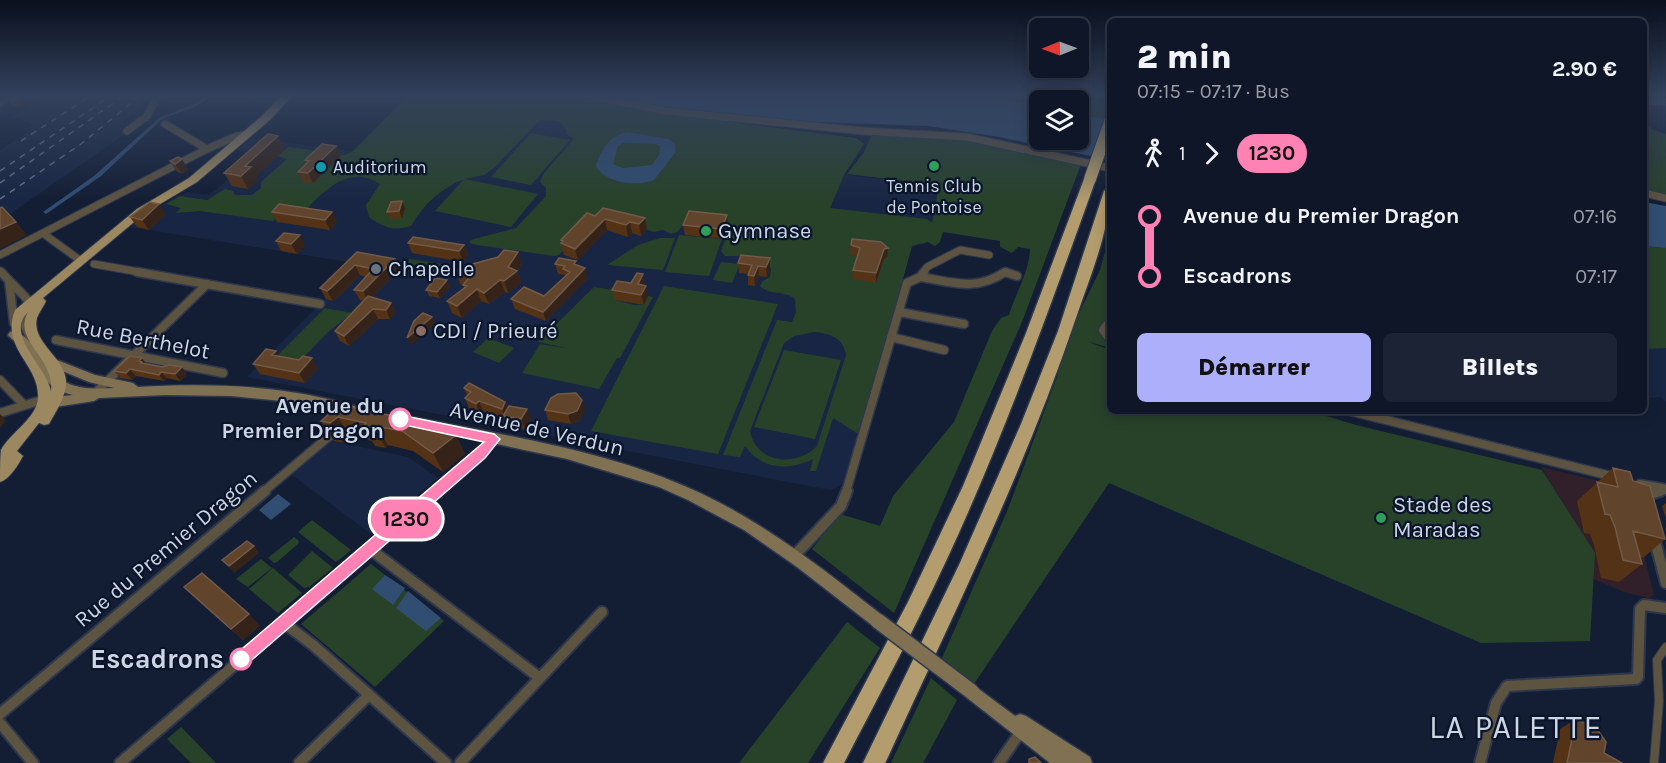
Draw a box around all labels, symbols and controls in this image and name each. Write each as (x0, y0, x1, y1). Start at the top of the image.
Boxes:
north arrow (1029, 18, 1089, 78)
map controls (1029, 18, 1089, 150)
text: 2 min (1137, 38, 1232, 76)
text: 2.90 € (1552, 56, 1617, 82)
text: 07:15 – 07:17 · Bus (1137, 80, 1290, 103)
button: layers (1029, 90, 1089, 150)
icon: walk (1137, 137, 1170, 170)
icon: forward (1195, 137, 1228, 170)
text: 1230 (1249, 141, 1295, 165)
text: 1 (1179, 142, 1186, 165)
place label: Auditorium (333, 156, 426, 178)
marker: Tennis Club de Pontoise (927, 159, 941, 173)
marker: Auditorium (314, 160, 328, 174)
place label: Tennis Club de Pontoise (886, 175, 982, 218)
text: Avenue du Premier Dragon (1183, 203, 1460, 229)
text: 07:16 (1573, 205, 1617, 228)
place label: Gymnase (718, 218, 811, 244)
marker: Gymnase (699, 224, 713, 238)
place label: Chapelle (388, 256, 475, 282)
marker: Chapelle (369, 262, 383, 276)
text: Escadrons (1183, 263, 1292, 289)
text: 07:17 (1575, 265, 1617, 288)
street label: Rue Berthelot (74, 313, 212, 365)
place label: CDI / Prieuré (433, 318, 558, 344)
marker: CDI / Prieuré (414, 324, 428, 338)
button: Démarrer (1137, 333, 1371, 402)
button: Billets (1383, 333, 1617, 402)
place label: Avenue du Premier Dragon (221, 393, 384, 444)
street label: Avenue de Verdun (447, 396, 627, 462)
marker: Avenue du Premier Dragon (389, 408, 411, 430)
street label: Rue du Premier Dragon (69, 465, 263, 633)
place label: Stade des Maradas (1393, 492, 1492, 543)
line badge: 1230 (364, 500, 448, 538)
text: 1230 (383, 507, 429, 531)
marker: Stade des Maradas (1374, 511, 1388, 525)
place label: Escadrons (90, 643, 224, 675)
marker: Escadrons (230, 648, 252, 670)
district label: LA PALETTE (1429, 709, 1603, 746)

